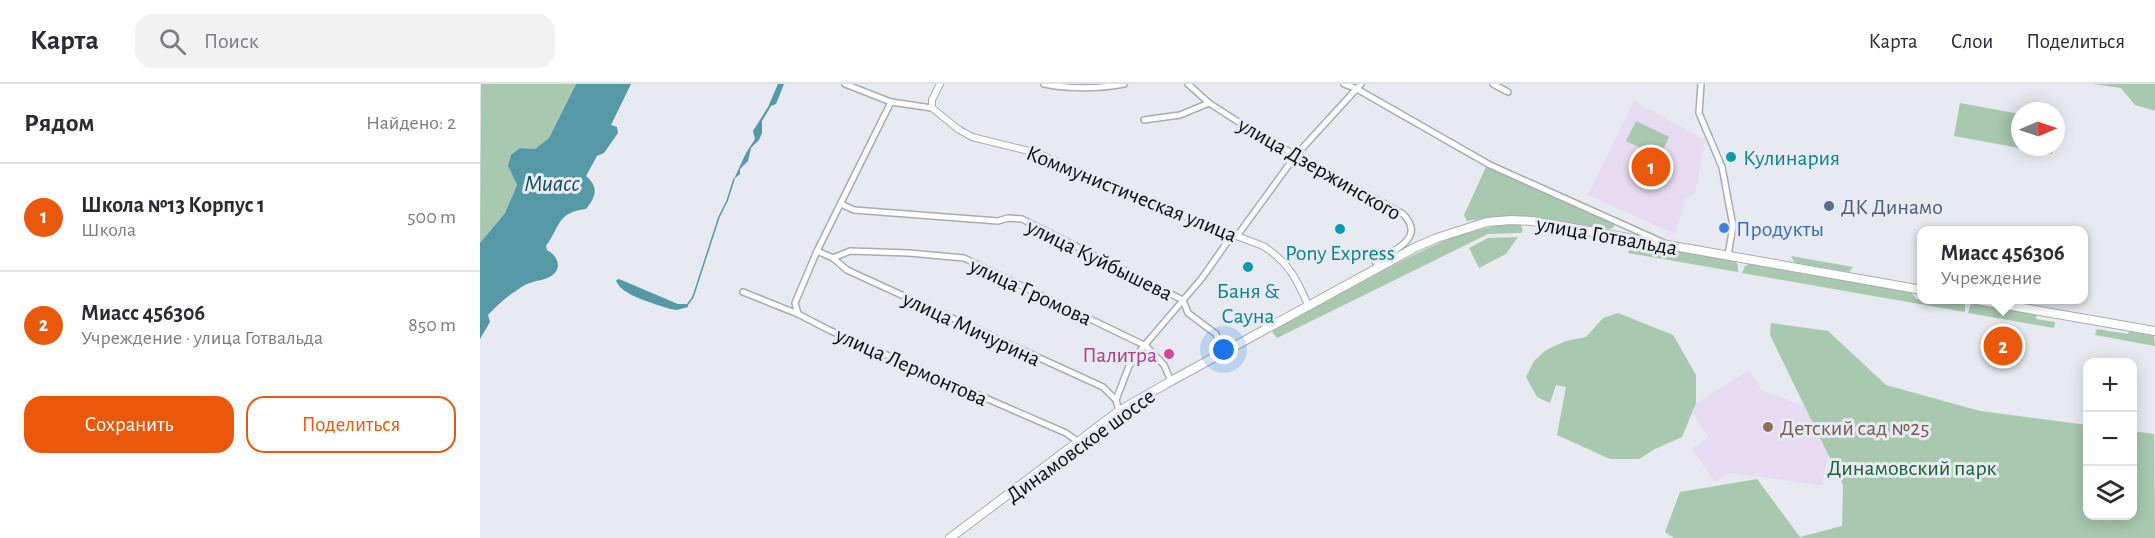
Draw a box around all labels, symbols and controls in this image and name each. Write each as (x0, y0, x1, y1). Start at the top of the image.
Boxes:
search box (135, 14, 555, 68)
icon: search (156, 25, 189, 58)
text: Карта (30, 27, 99, 55)
text: Поиск (204, 30, 259, 52)
text: Карта (1868, 31, 1918, 52)
text: Слои (1951, 31, 1993, 52)
text: Поделиться (2026, 31, 2125, 52)
north arrow (2011, 102, 2065, 156)
text: Рядом (24, 110, 95, 136)
text: Найдено: 2 (366, 113, 456, 133)
street label: улица Дзержинского (1233, 113, 1405, 224)
street label: Коммунистическая улица (1023, 142, 1240, 246)
pin: 1 (1632, 144, 1670, 190)
place label: Кулинария (1743, 147, 1840, 169)
marker: Кулинария (1724, 150, 1738, 164)
water label: Миасс (524, 172, 581, 196)
text: Школа №13 Корпус 1 (81, 194, 265, 216)
place label: ДК Динамо (1841, 196, 1943, 218)
marker: ДК Динамо (1822, 199, 1836, 213)
text: 1 (40, 207, 47, 227)
text: 500 m (407, 207, 456, 227)
street label: улица Готвальда (1534, 213, 1679, 259)
street label: улица Куйбышева (1022, 215, 1176, 305)
place label: Продукты (1736, 218, 1824, 240)
text: Школа (81, 220, 136, 240)
marker: Продукты (1717, 221, 1731, 235)
marker: Pony Express (1333, 222, 1347, 236)
popup (1917, 226, 2088, 304)
place label: Pony Express (1285, 242, 1395, 264)
text: Миасс 456306 (1940, 242, 2065, 264)
street label: улица Громова (965, 254, 1095, 330)
marker: Баня & Сауна (1241, 260, 1255, 274)
text: Учреждение (1940, 268, 2042, 288)
place label: Баня & Сауна (1216, 280, 1280, 327)
street label: улица Мичурина (898, 287, 1044, 370)
text: Миасс 456306 (81, 302, 205, 324)
text: 2 (39, 315, 48, 335)
text: 850 m (408, 315, 456, 335)
street label: улица Лермонтова (831, 323, 991, 410)
pin: 2 (1984, 324, 2023, 368)
text: Учреждение · улица Готвальда (81, 328, 323, 348)
your location (1209, 335, 1238, 364)
place label: Палитра (1082, 344, 1157, 366)
marker: Палитра (1162, 347, 1176, 361)
map controls (2083, 358, 2137, 520)
button: + (2083, 358, 2137, 412)
street label: Динамовское шоссе (1002, 385, 1159, 507)
button: Сохранить (24, 396, 234, 453)
button: Поделиться (246, 396, 456, 453)
button: − (2083, 412, 2137, 466)
place label: Детский сад №25 (1780, 417, 1929, 439)
marker: Детский сад №25 (1761, 420, 1775, 434)
park label: Динамовский парк (1827, 457, 1997, 479)
button: layers (2083, 466, 2137, 520)

